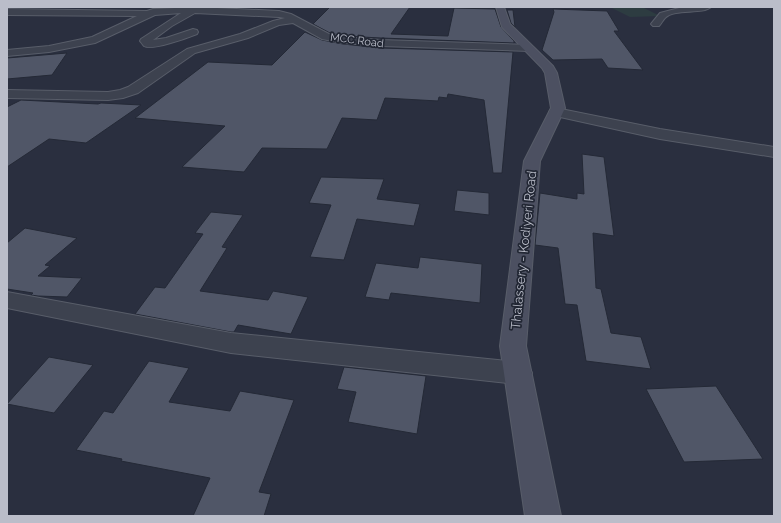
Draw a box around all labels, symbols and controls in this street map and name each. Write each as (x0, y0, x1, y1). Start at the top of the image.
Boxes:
street label: MCC Road (329, 31, 385, 50)
street label: Thalassery - Kodiyeri Road (508, 170, 539, 330)

